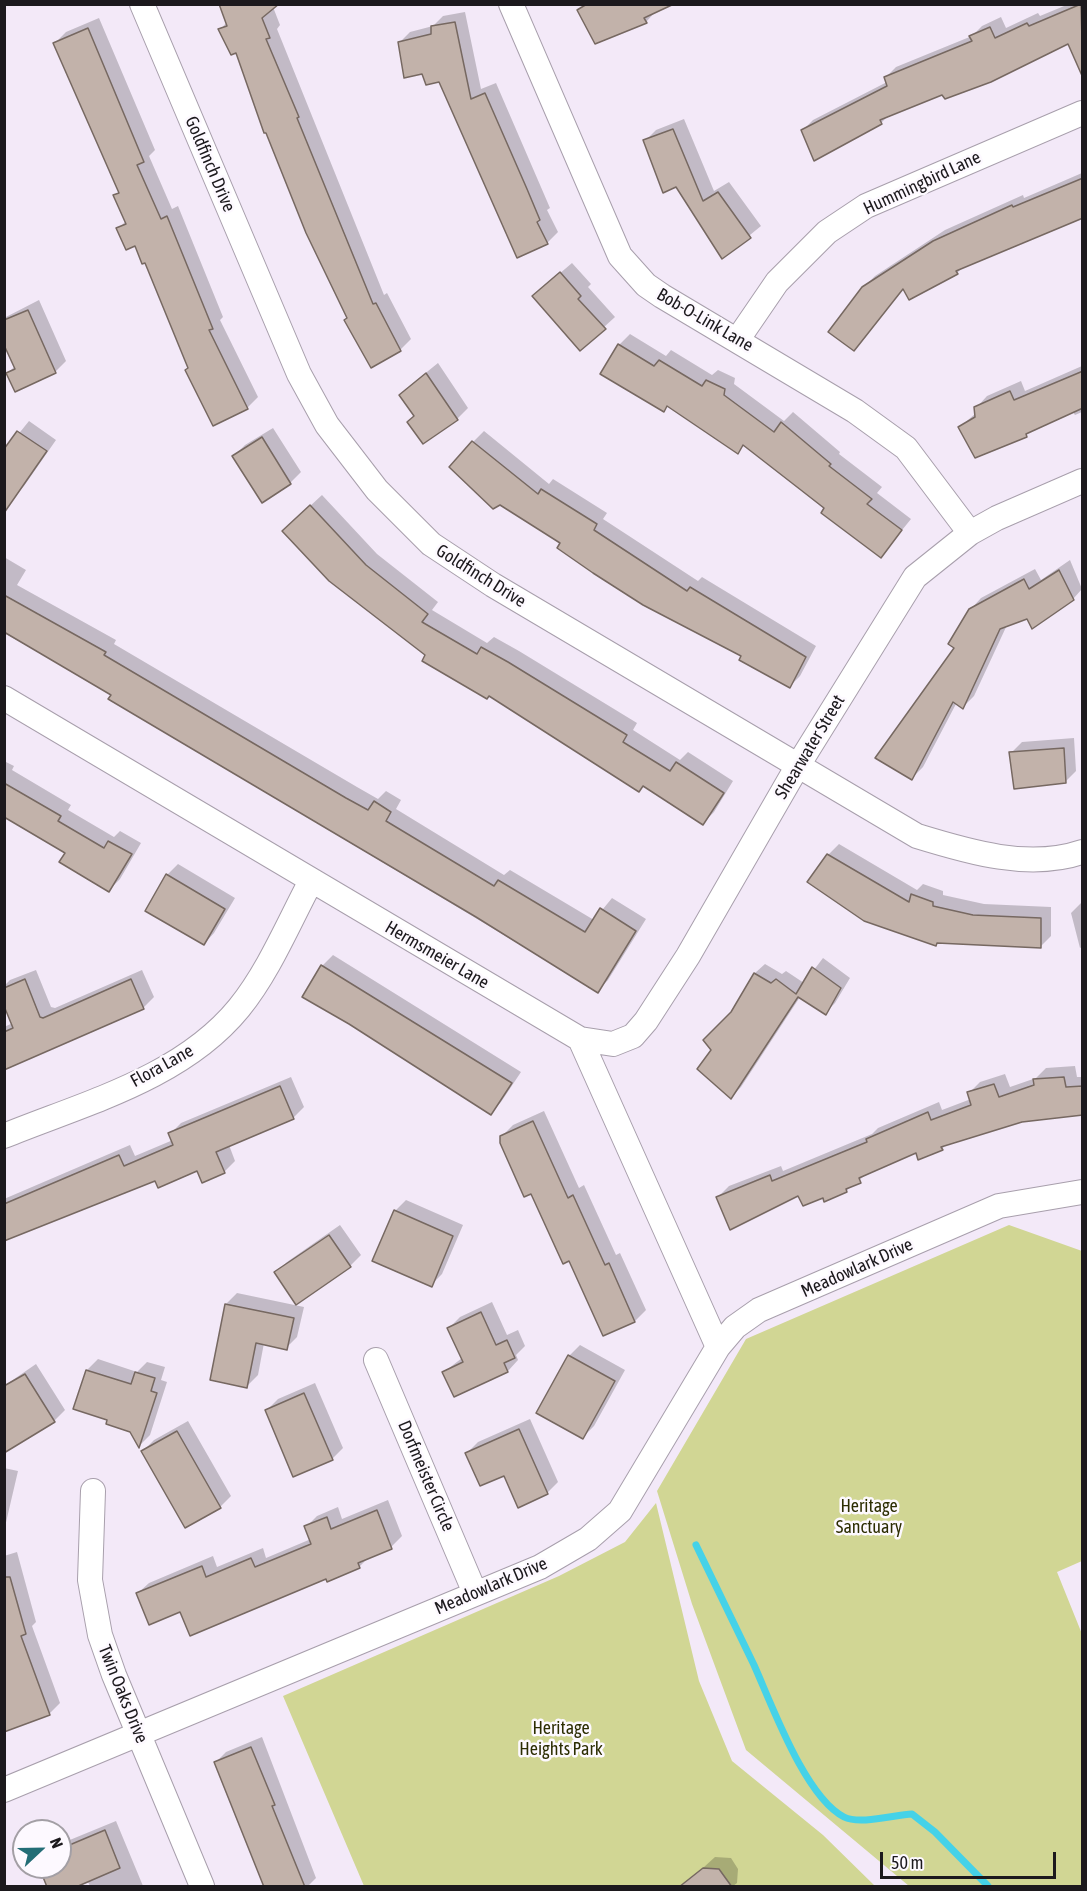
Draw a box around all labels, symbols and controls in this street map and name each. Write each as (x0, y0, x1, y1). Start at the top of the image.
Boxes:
street label: Goldfinch Drive (180, 113, 240, 215)
street label: Hummingbird Lane (860, 146, 984, 220)
street label: Bob-O-Link Lane (653, 284, 757, 356)
street label: Goldfinch Drive (432, 540, 530, 612)
street label: Shearwater Street (770, 691, 850, 803)
street label: Hermsmeier Lane (381, 916, 493, 994)
street label: Flora Lane (127, 1040, 197, 1092)
street label: Meadowlark Drive (798, 1234, 916, 1302)
street label: Dorfmeister Circle (393, 1417, 459, 1535)
park label: Heritage Sanctuary (836, 1495, 902, 1538)
street label: Meadowlark Drive (432, 1553, 550, 1619)
street label: Twin Oaks Drive (94, 1642, 152, 1746)
park label: Heritage Heights Park (519, 1717, 603, 1760)
north arrow (12, 1819, 72, 1879)
text: N (47, 1835, 67, 1851)
scale bar (883, 1840, 1058, 1878)
text: 50 m (891, 1852, 923, 1873)

